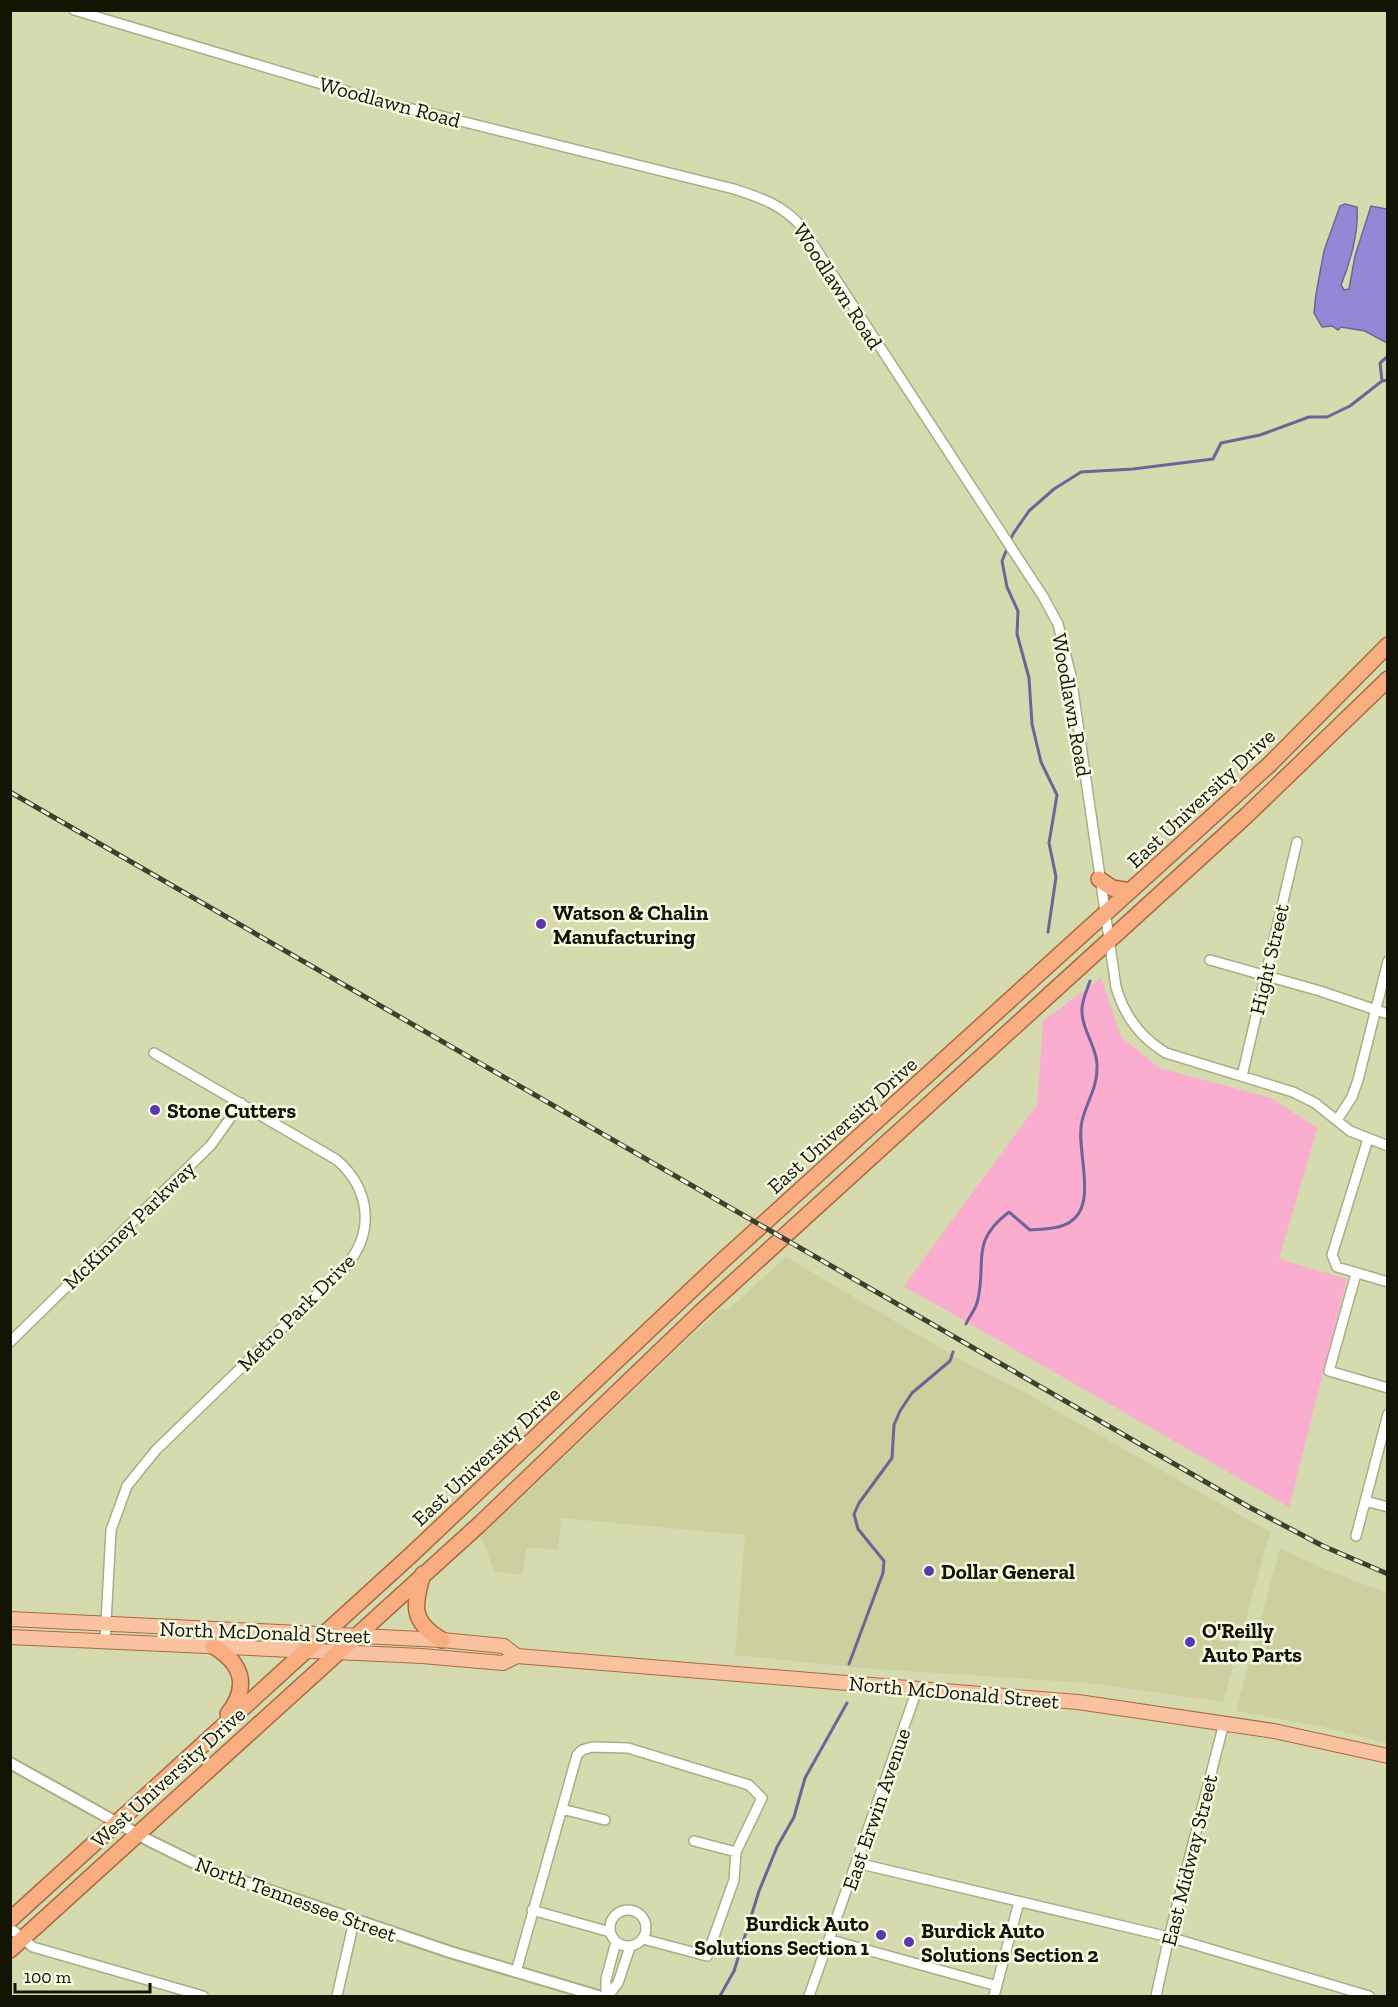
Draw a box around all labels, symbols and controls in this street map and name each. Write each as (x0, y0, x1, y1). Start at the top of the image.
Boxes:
street label: Woodlawn Road (317, 71, 464, 133)
street label: Woodlawn Road (788, 218, 888, 354)
street label: Woodlawn Road (1047, 631, 1097, 779)
street label: East University Drive (1122, 723, 1280, 873)
place label: Watson & Chalin Manufacturing (553, 900, 709, 949)
street label: Hight Street (1244, 901, 1294, 1017)
marker: Watson & Chalin Manufacturing (534, 917, 548, 931)
street label: East University Drive (762, 1051, 922, 1199)
place label: Stone Cutters (167, 1098, 296, 1123)
marker: Stone Cutters (148, 1103, 162, 1117)
street label: McKinney Parkway (58, 1156, 200, 1294)
street label: Metro Park Drive (232, 1248, 360, 1376)
street label: East University Drive (407, 1381, 565, 1531)
place label: Dollar General (941, 1559, 1075, 1584)
marker: Dollar General (922, 1564, 936, 1578)
street label: North McDonald Street (159, 1616, 371, 1648)
place label: O'Reilly Auto Parts (1202, 1618, 1302, 1667)
marker: O'Reilly Auto Parts (1183, 1635, 1197, 1649)
street label: North McDonald Street (848, 1670, 1060, 1714)
street label: West University Drive (86, 1701, 250, 1853)
street label: East Erwin Avenue (836, 1724, 916, 1893)
street label: East Midway Street (1156, 1771, 1222, 1948)
street label: North Tennessee Street (192, 1851, 400, 1947)
place label: Burdick Auto Solutions Section 1 (694, 1911, 870, 1960)
place label: Burdick Auto Solutions Section 2 (921, 1918, 1099, 1967)
marker: Burdick Auto Solutions Section 1 (874, 1928, 888, 1942)
marker: Burdick Auto Solutions Section 2 (902, 1935, 916, 1949)
scale bar (15, 1956, 150, 1994)
text: 100 m (24, 1966, 72, 1988)

